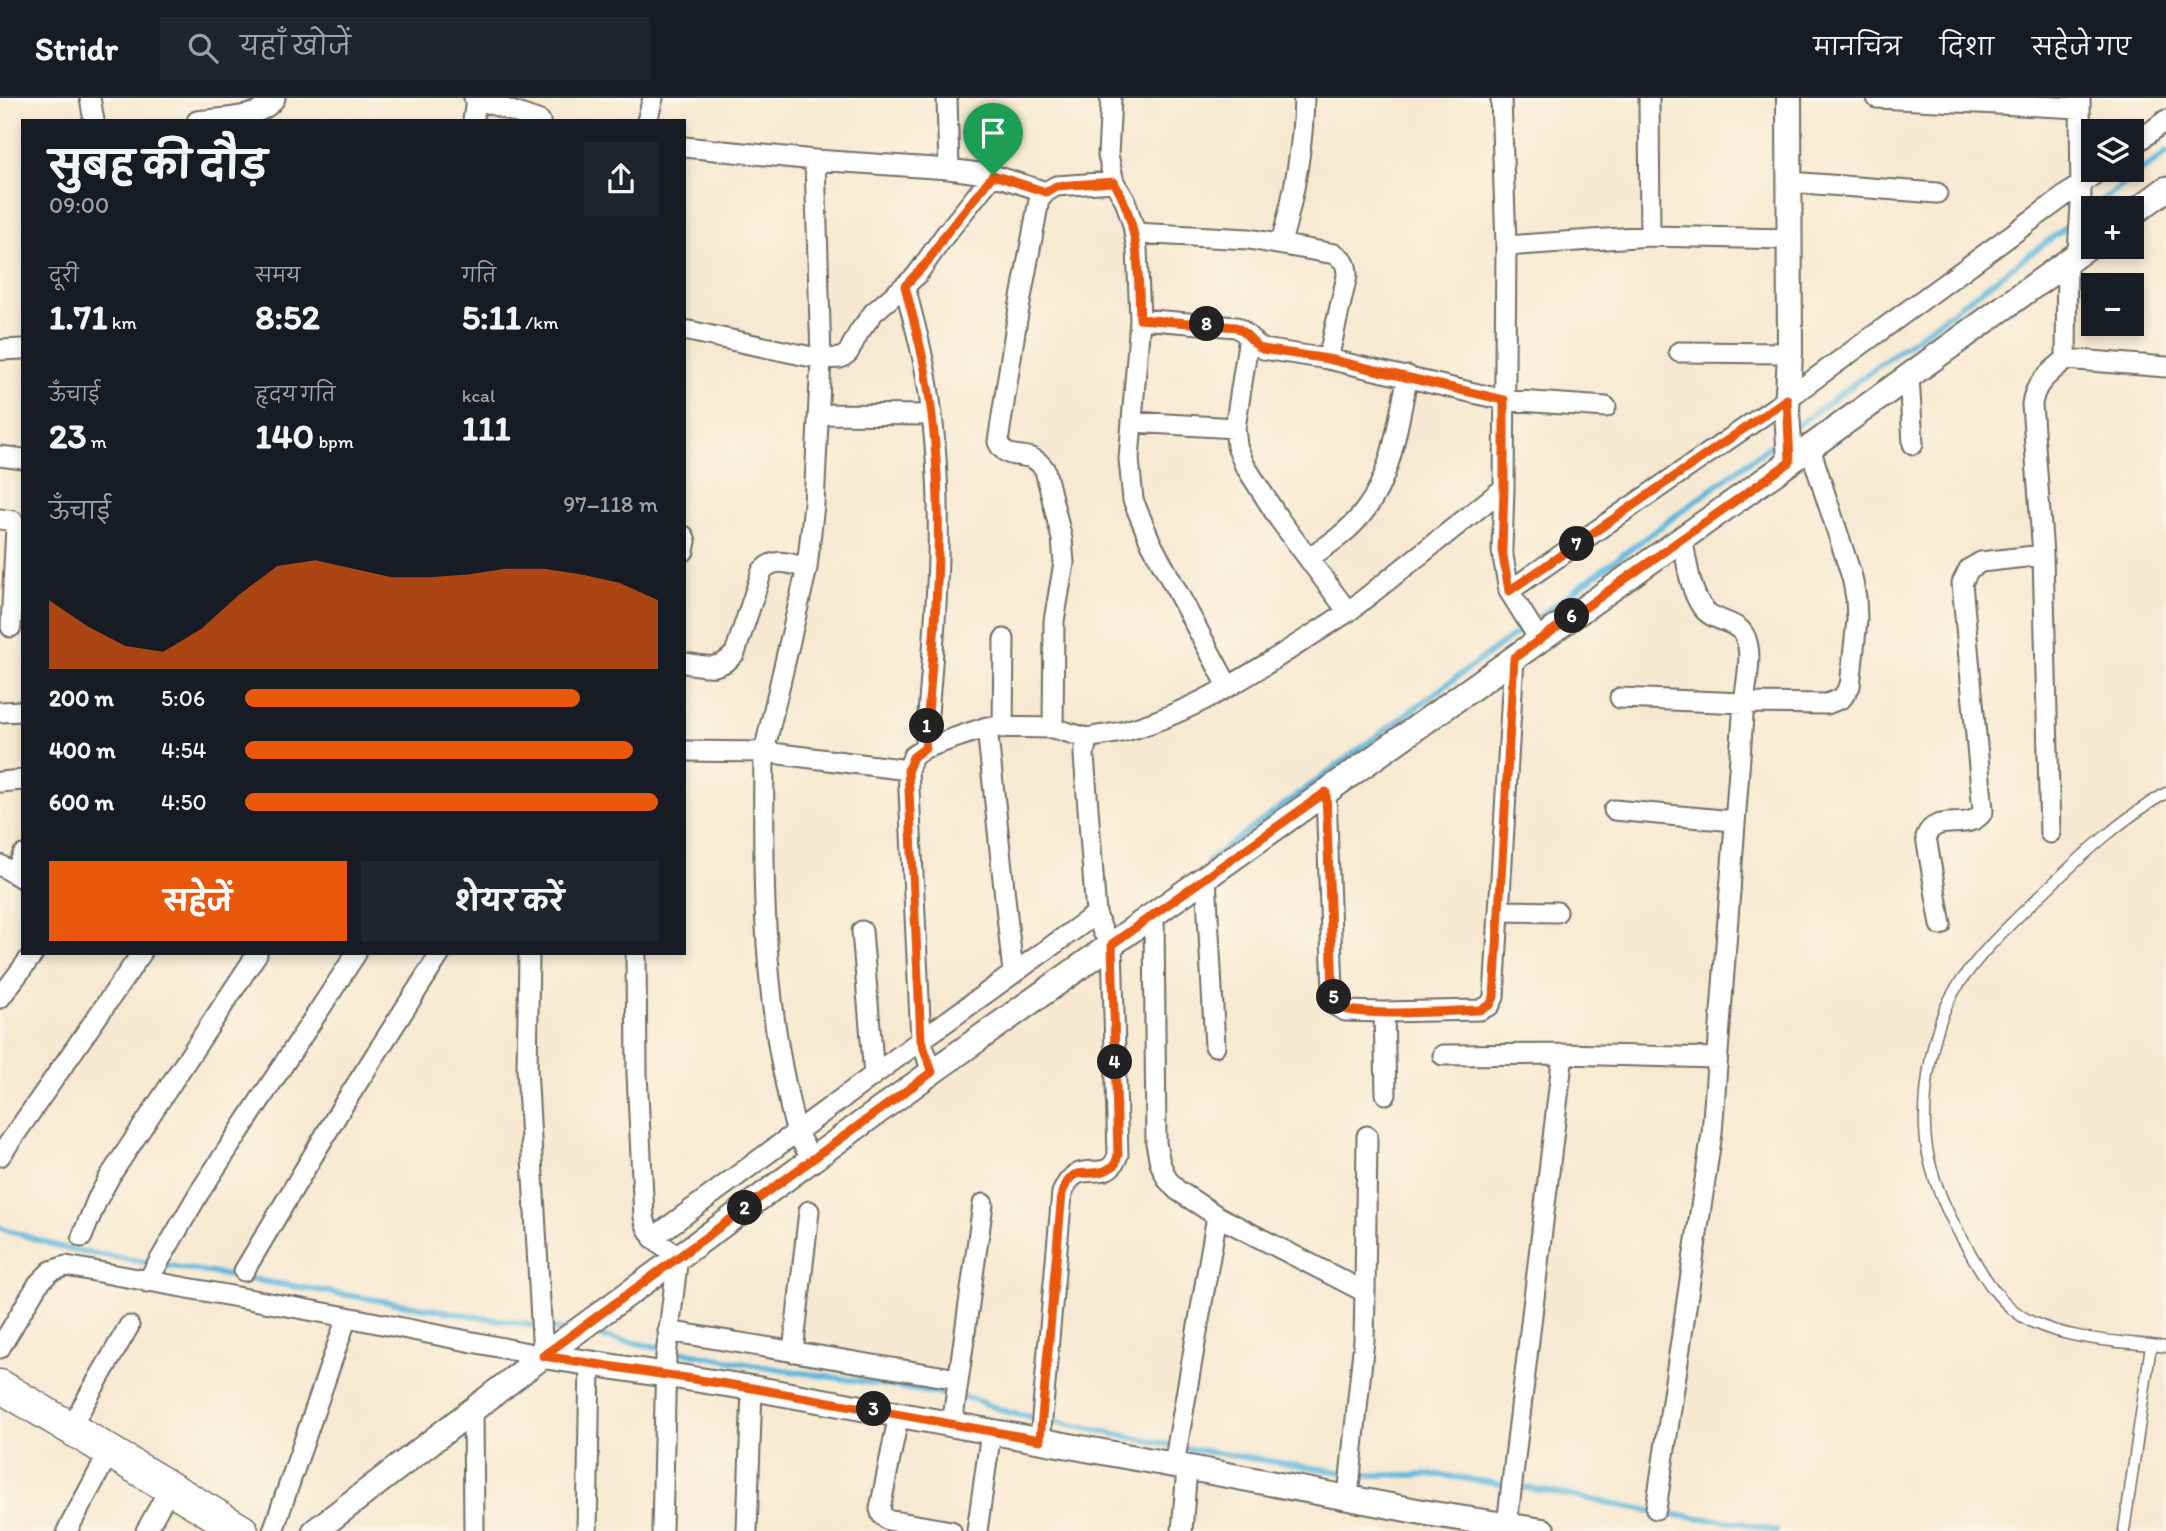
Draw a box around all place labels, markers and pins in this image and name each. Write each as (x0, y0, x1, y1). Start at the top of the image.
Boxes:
pin (963, 103, 1023, 175)
pin: 8 (1190, 306, 1224, 342)
pin: 7 (1560, 526, 1594, 562)
pin: 6 (1554, 598, 1590, 634)
pin: 1 (909, 708, 944, 744)
pin: 5 (1316, 979, 1352, 1014)
pin: 4 (1098, 1044, 1132, 1080)
pin: 2 (728, 1190, 762, 1226)
pin: 3 (856, 1392, 892, 1426)

